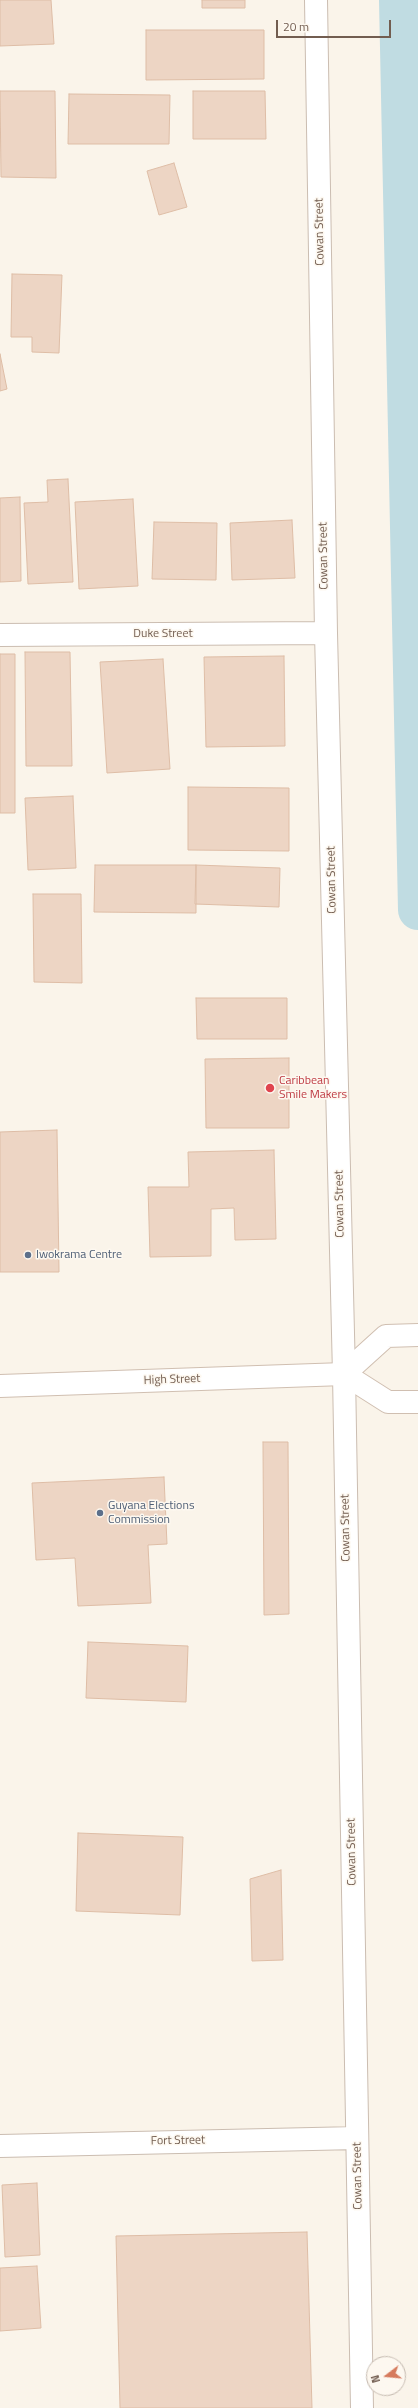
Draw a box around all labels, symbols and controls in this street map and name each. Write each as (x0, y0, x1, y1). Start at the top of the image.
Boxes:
scale bar (278, 12, 393, 38)
text: 20 m (283, 17, 309, 36)
street label: Cowan Street (312, 198, 328, 266)
street label: Cowan Street (316, 522, 332, 590)
street label: Duke Street (133, 627, 193, 641)
street label: Cowan Street (324, 846, 340, 914)
place label: Caribbean Smile Makers (279, 1074, 347, 1102)
marker: Caribbean Smile Makers (264, 1082, 276, 1094)
street label: Cowan Street (332, 1170, 348, 1238)
place label: Iwokrama Centre (36, 1248, 122, 1262)
marker: Iwokrama Centre (23, 1250, 33, 1260)
street label: High Street (143, 1372, 201, 1388)
street label: Cowan Street (338, 1494, 354, 1562)
place label: Guyana Elections Commission (108, 1499, 194, 1527)
marker: Guyana Elections Commission (95, 1508, 105, 1518)
street label: Cowan Street (344, 1818, 360, 1886)
street label: Fort Street (151, 2133, 205, 2149)
street label: Cowan Street (350, 2142, 366, 2210)
north arrow (366, 2356, 406, 2396)
text: N (367, 2373, 384, 2385)

